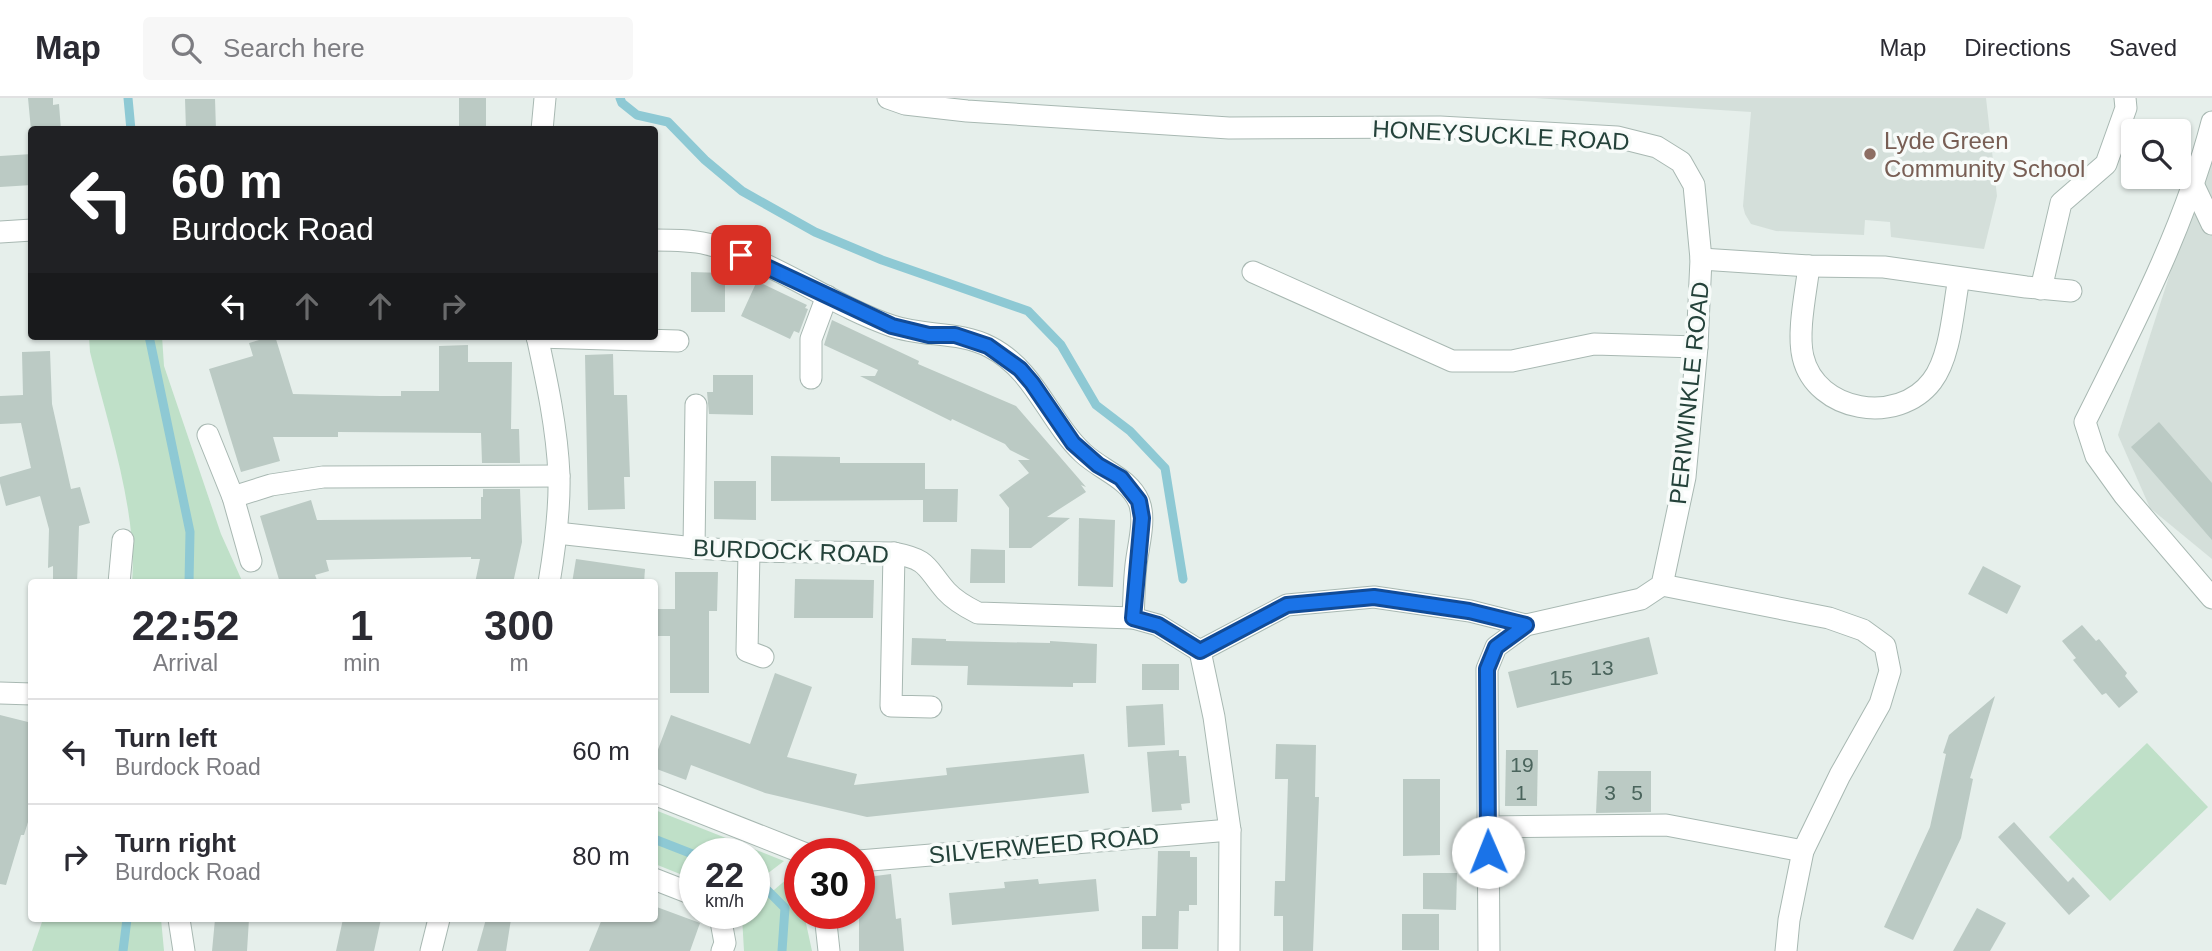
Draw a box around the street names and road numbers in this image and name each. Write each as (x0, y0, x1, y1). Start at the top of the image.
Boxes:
street label: HONEYSUCKLE ROAD (1372, 115, 1630, 155)
street label: PERIWINKLE ROAD (1664, 280, 1714, 506)
street label: BURDOCK ROAD (693, 534, 889, 568)
street label: SILVERWEED ROAD (928, 821, 1160, 869)

